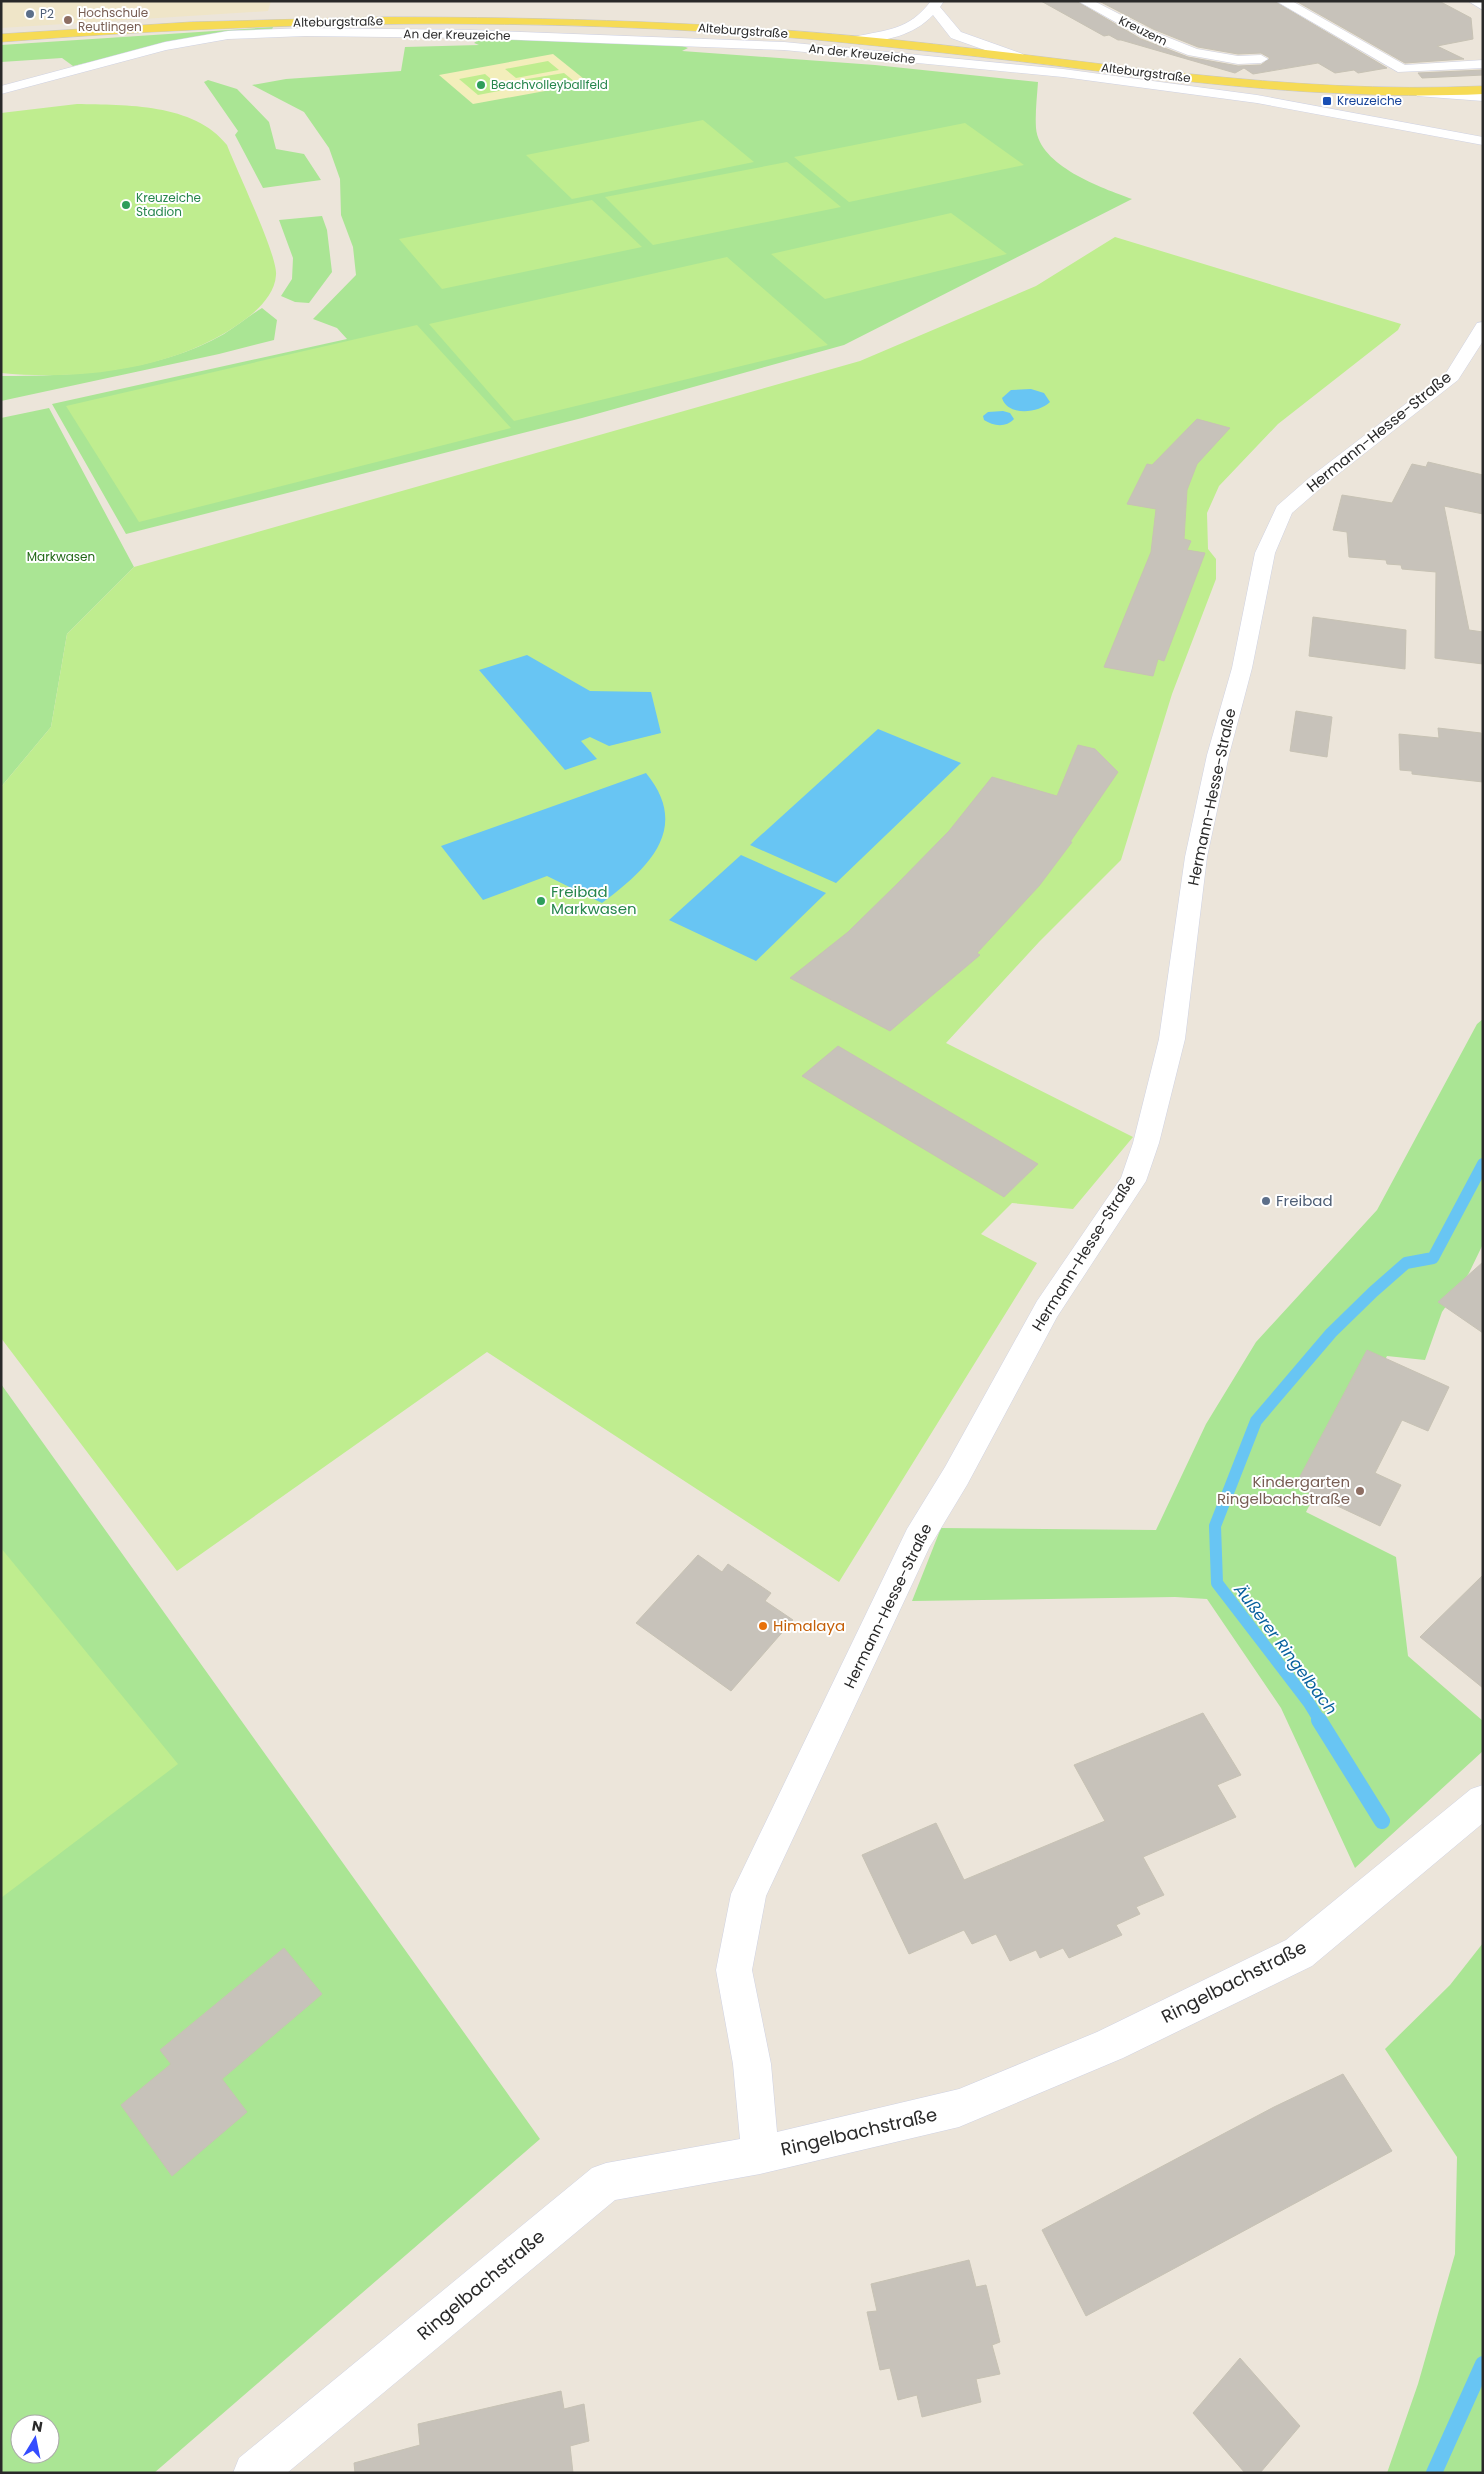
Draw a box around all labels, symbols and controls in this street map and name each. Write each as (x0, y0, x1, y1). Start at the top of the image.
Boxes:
place label: Hochschule Reutlingen (78, 4, 148, 35)
place label: P2 (40, 5, 54, 22)
marker: P2 (24, 8, 36, 20)
street label: Alteburgstraße (293, 12, 383, 31)
street label: Kreuzem (1116, 12, 1170, 50)
marker: Hochschule Reutlingen (62, 14, 74, 26)
street label: Alteburgstraße (698, 19, 789, 42)
street label: An der Kreuzeiche (403, 25, 511, 44)
street label: An der Kreuzeiche (808, 39, 916, 68)
street label: Alteburgstraße (1100, 59, 1192, 86)
place label: Beachvolleyballfeld (491, 76, 608, 93)
marker: Beachvolleyballfeld (475, 79, 487, 91)
place label: Kreuzeiche (1337, 92, 1402, 109)
marker: Kreuzeiche (1321, 95, 1333, 107)
place label: Kreuzeiche Stadion (136, 189, 201, 220)
marker: Kreuzeiche Stadion (120, 199, 132, 211)
street label: Hermann-Hesse-Straße (1302, 367, 1456, 497)
park label: Markwasen (27, 548, 95, 565)
street label: Hermann-Hesse-Straße (1182, 706, 1241, 887)
place label: Freibad Markwasen (551, 881, 637, 919)
marker: Freibad Markwasen (535, 895, 547, 907)
street label: Hermann-Hesse-Straße (1027, 1171, 1140, 1335)
place label: Freibad (1276, 1190, 1333, 1211)
marker: Freibad (1260, 1195, 1272, 1207)
place label: Kindergarten Ringelbachstraße (1217, 1471, 1350, 1509)
marker: Kindergarten Ringelbachstraße (1354, 1485, 1366, 1497)
street label: Hermann-Hesse-Straße (838, 1520, 937, 1692)
water label: Äußerer Ringelbach (1228, 1578, 1342, 1719)
place label: Himalaya (773, 1615, 845, 1636)
marker: Himalaya (757, 1620, 769, 1632)
street label: Ringelbachstraße (1157, 1934, 1311, 2029)
street label: Ringelbachstraße (778, 2101, 939, 2162)
street label: Ringelbachstraße (411, 2224, 550, 2346)
north arrow (10, 2414, 60, 2464)
text: N (30, 2415, 44, 2437)

